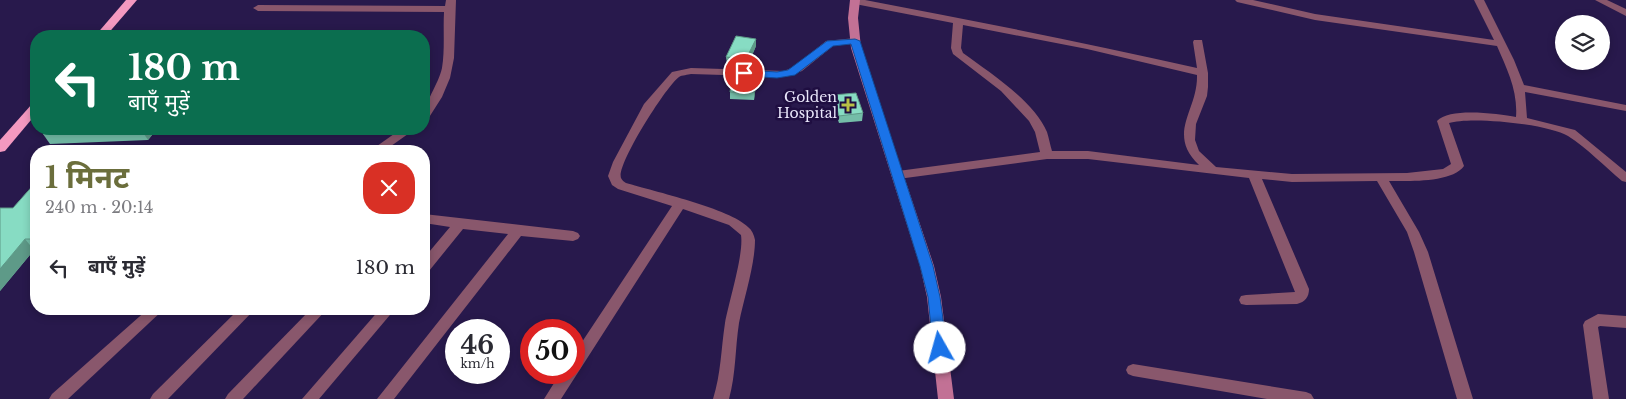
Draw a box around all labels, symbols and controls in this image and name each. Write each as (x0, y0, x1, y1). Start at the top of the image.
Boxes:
map controls (1555, 15, 1610, 70)
button: layers (1555, 15, 1610, 70)
text: 180 m (128, 46, 240, 89)
icon: left (45, 50, 110, 115)
pin (723, 52, 765, 94)
icon: arrive (730, 59, 758, 87)
place label: Golden Hospital (777, 88, 837, 122)
text: बाएँ मुड़ें (128, 89, 190, 116)
marker: Golden Hospital (841, 98, 855, 112)
text: 1 मिनट (45, 159, 129, 196)
button: close (363, 162, 415, 214)
text: 240 m · 20:14 (45, 197, 153, 217)
icon: left (45, 254, 73, 282)
text: बाएँ मुड़ें (88, 255, 145, 278)
text: 180 m (356, 256, 415, 279)
speed limit sign: 50 (520, 319, 585, 384)
position arrow (913, 321, 965, 373)
text: 46 (461, 330, 494, 361)
text: km/h (460, 356, 495, 371)

